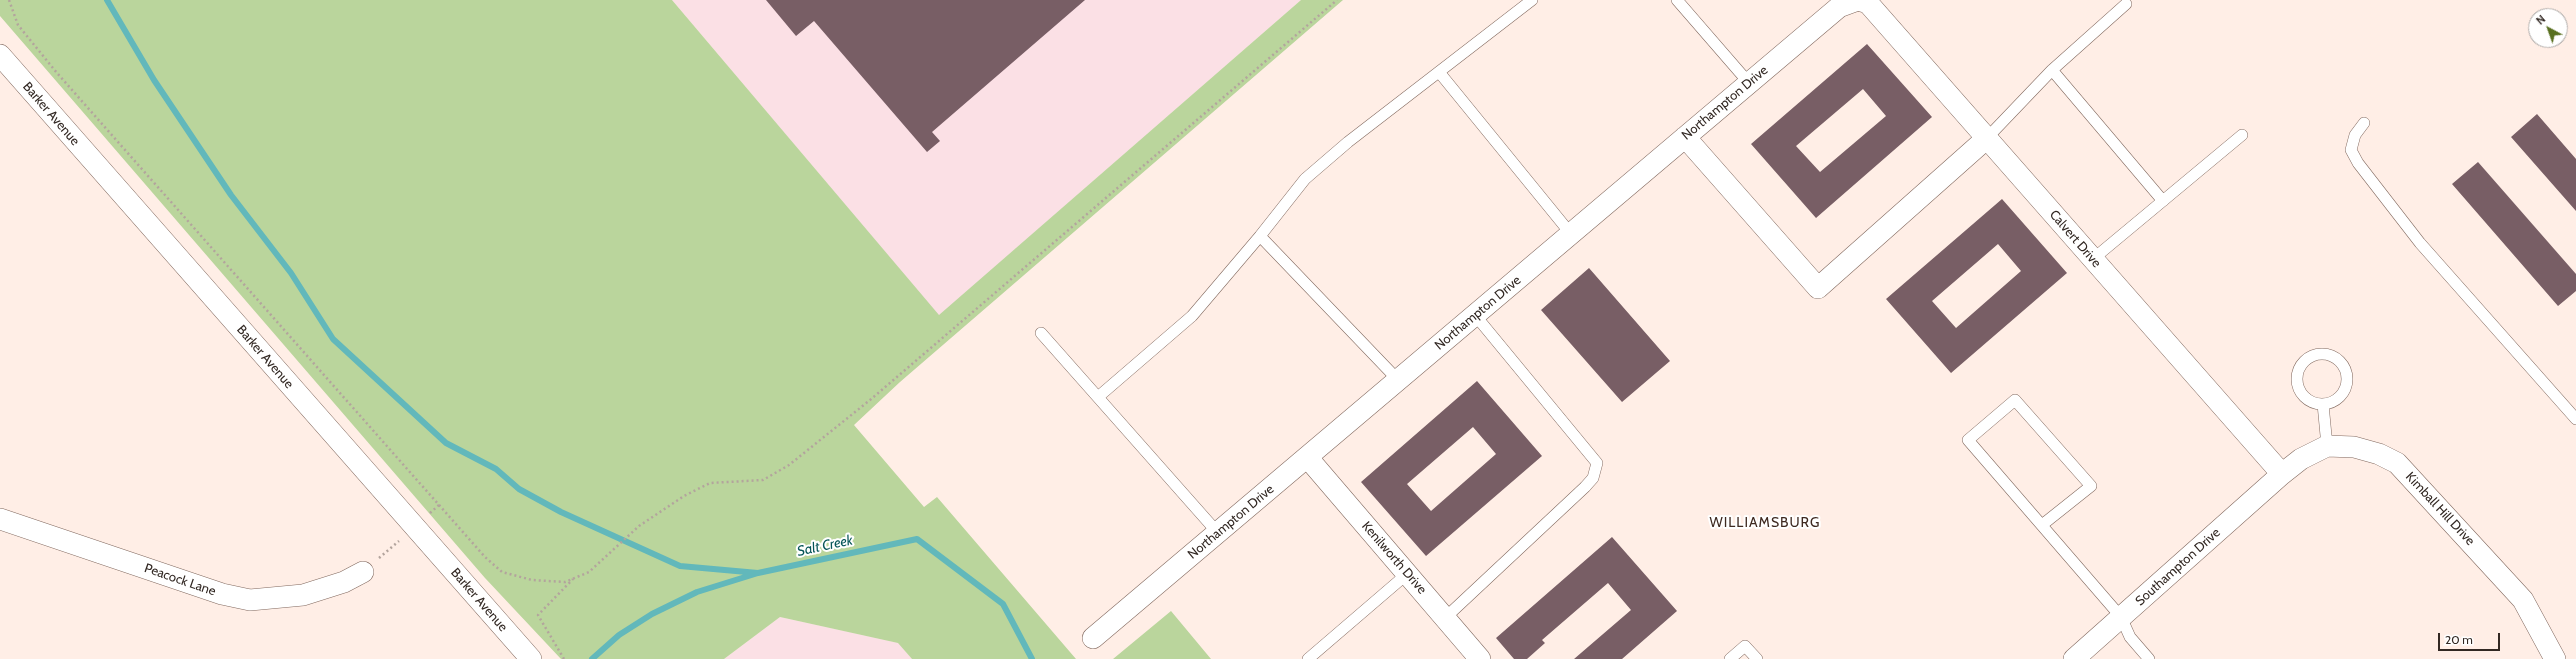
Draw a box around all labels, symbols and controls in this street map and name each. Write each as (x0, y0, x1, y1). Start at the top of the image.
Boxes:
north arrow (2528, 8, 2568, 48)
text: N (2533, 12, 2548, 28)
street label: Northampton Drive (1679, 63, 1771, 143)
street label: Barker Avenue (19, 79, 83, 149)
street label: Calvert Drive (2046, 207, 2104, 271)
street label: Northampton Drive (1432, 273, 1524, 353)
street label: Barker Avenue (233, 322, 297, 392)
street label: Kimball Hill Drive (2402, 469, 2478, 549)
street label: Northampton Drive (1185, 482, 1277, 562)
district label: WILLIAMSBURG (1710, 515, 1820, 531)
street label: Kenilworth Drive (1358, 519, 1430, 597)
street label: Southampton Drive (2132, 525, 2224, 609)
water label: Salt Creek (796, 532, 854, 560)
street label: Peacock Lane (142, 561, 218, 599)
street label: Barker Avenue (447, 565, 511, 635)
scale bar (2440, 625, 2502, 651)
text: 20 m (2445, 632, 2473, 647)

